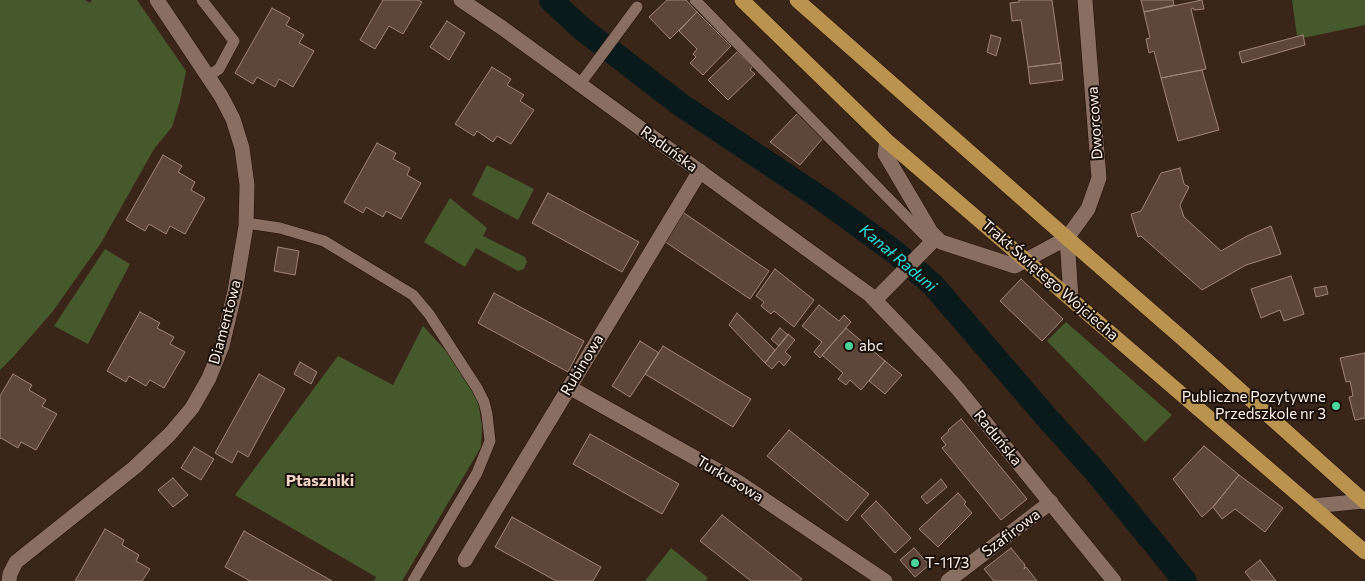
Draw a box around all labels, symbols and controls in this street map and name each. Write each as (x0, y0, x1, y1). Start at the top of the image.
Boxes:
street label: Dworcowa (1083, 86, 1107, 160)
street label: Raduńska (637, 122, 701, 176)
street label: Trakt Świętego Wojciecha (978, 216, 1122, 344)
water label: Kanał Raduni (855, 220, 941, 296)
street label: Diamentowa (205, 278, 245, 366)
street label: Rubinowa (557, 331, 607, 399)
place label: abc (859, 337, 883, 355)
marker: abc (843, 340, 855, 352)
place label: Publiczne Pozytywne Przedszkole nr 3 (1182, 388, 1326, 423)
marker: Publiczne Pozytywne Przedszkole nr 3 (1330, 400, 1342, 412)
street label: Raduńska (970, 407, 1026, 469)
street label: Turkusowa (693, 452, 767, 506)
district label: Ptaszniki (286, 471, 354, 491)
street label: Szafirowa (978, 505, 1044, 561)
place label: T-1173 (925, 554, 969, 572)
marker: T-1173 (909, 557, 921, 569)

